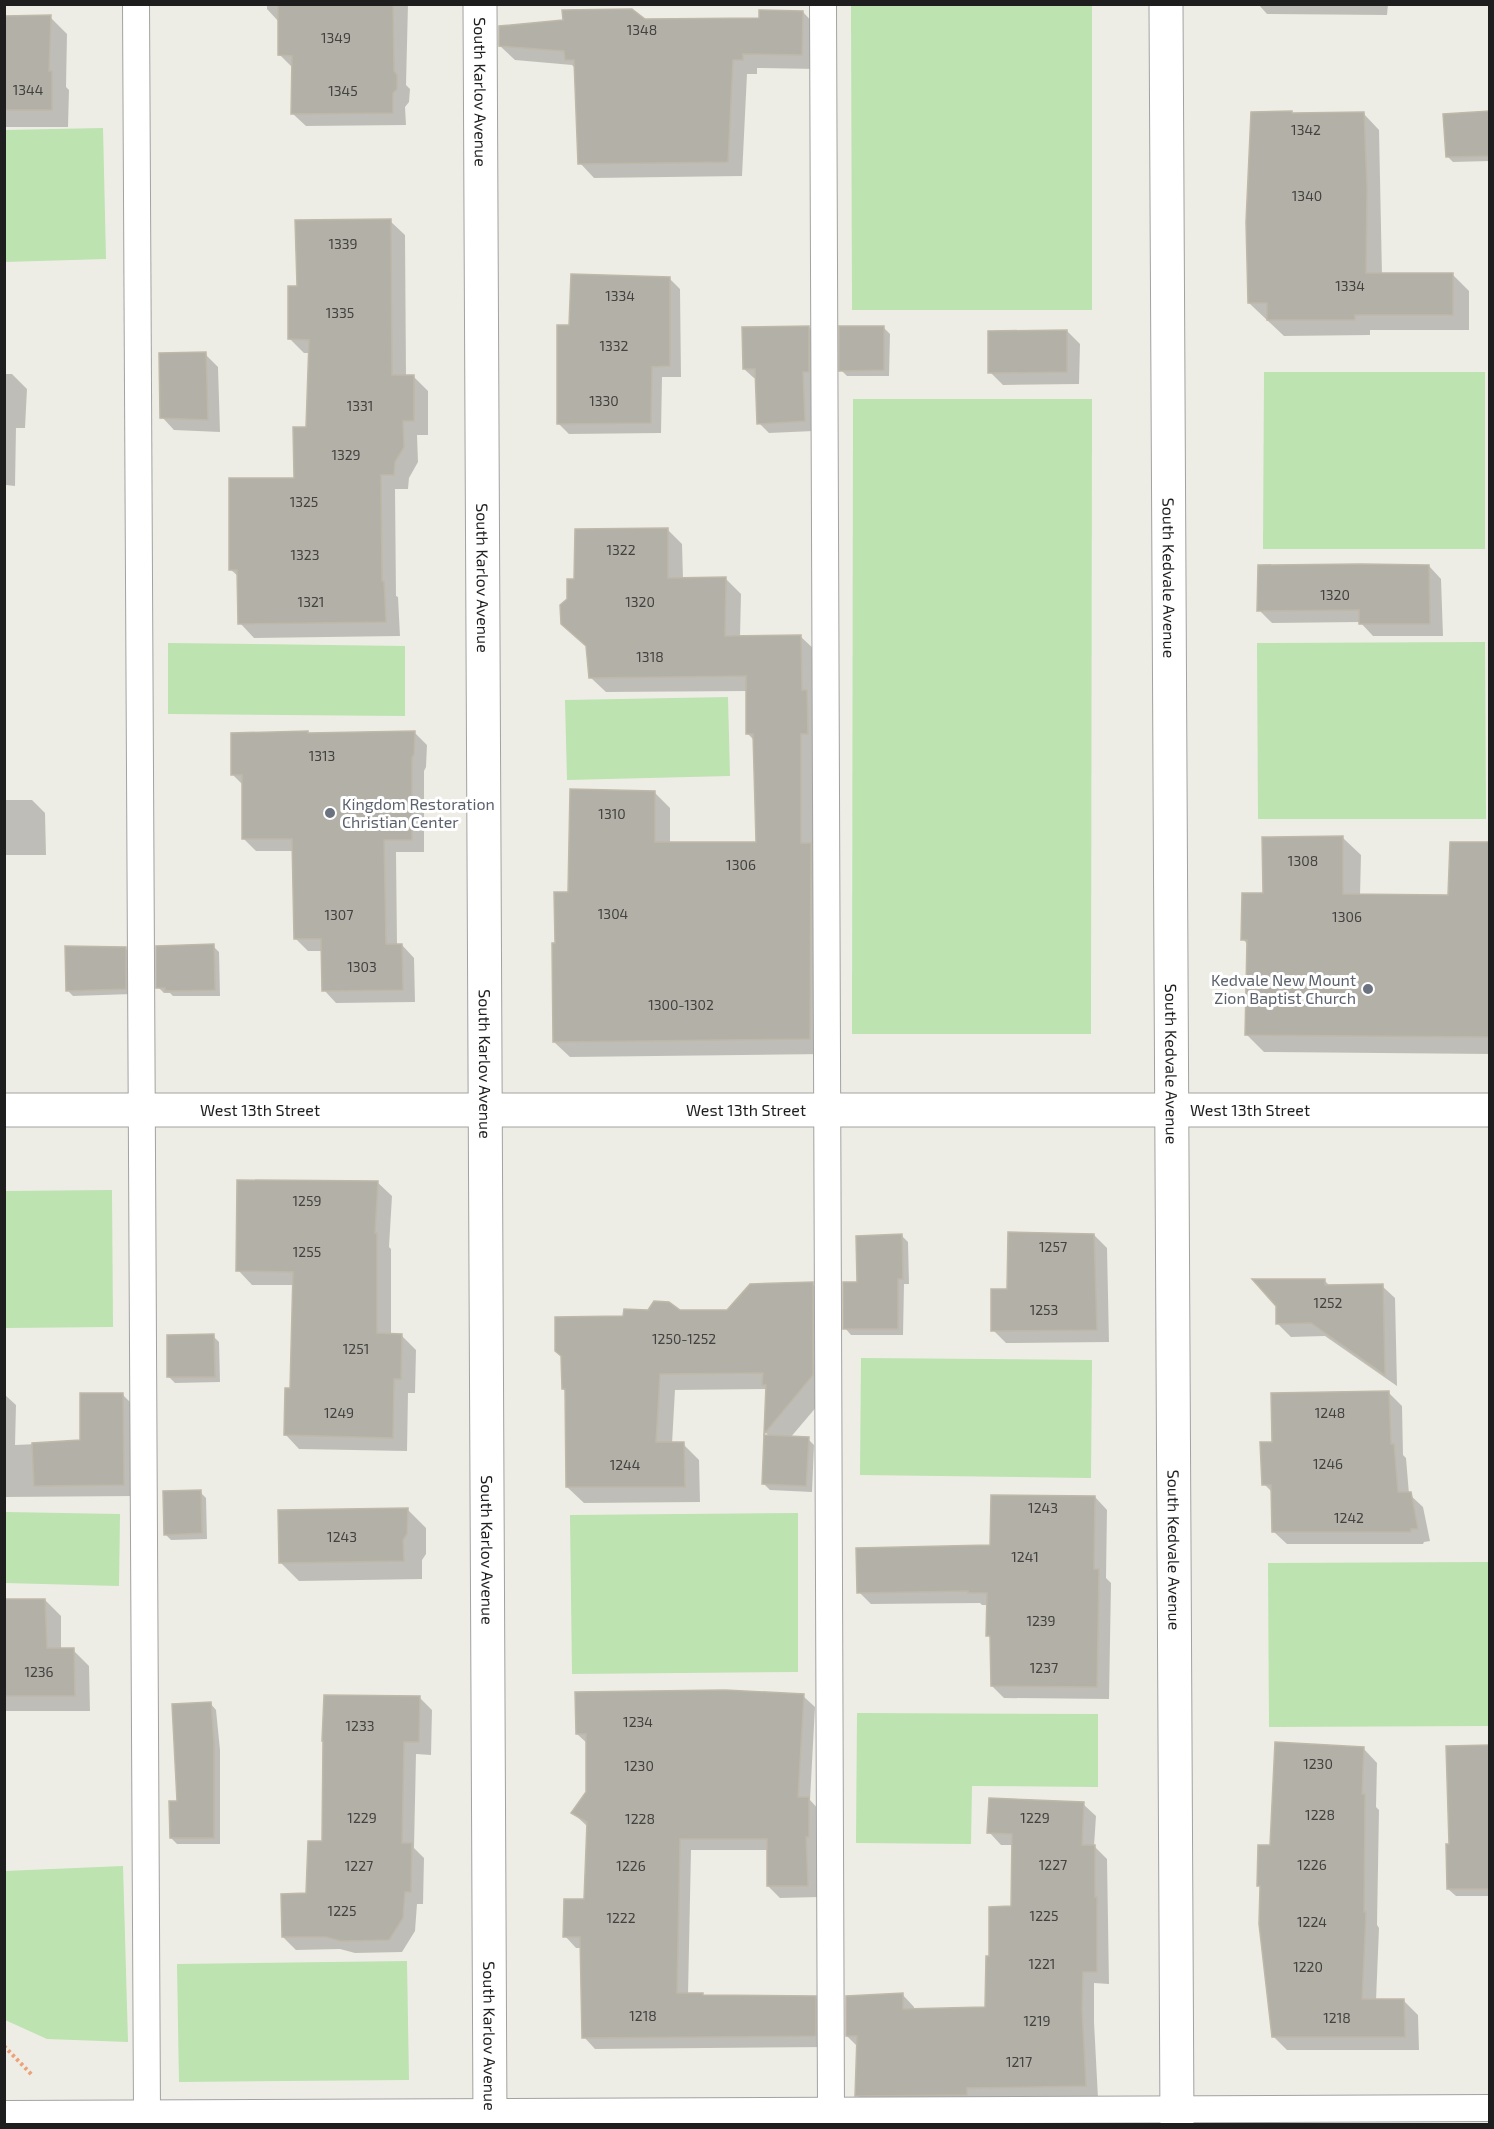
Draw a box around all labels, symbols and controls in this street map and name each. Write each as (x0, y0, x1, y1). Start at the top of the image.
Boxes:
street label: South Karlov Avenue (471, 17, 491, 167)
house number: 1348 (627, 21, 657, 38)
house number: 1349 (321, 29, 351, 46)
house number: 1344 (13, 81, 43, 98)
house number: 1345 (328, 82, 358, 99)
house number: 1342 (1291, 121, 1321, 138)
house number: 1340 (1292, 187, 1322, 204)
house number: 1339 (328, 235, 358, 252)
house number: 1334 (1335, 277, 1365, 294)
house number: 1334 (605, 287, 635, 304)
house number: 1335 (326, 304, 354, 321)
house number: 1332 (599, 337, 629, 354)
house number: 1330 (589, 392, 619, 409)
house number: 1331 (347, 397, 373, 414)
house number: 1329 (331, 446, 361, 463)
house number: 1325 (290, 493, 318, 510)
street label: South Kedvale Avenue (1160, 498, 1179, 658)
street label: South Karlov Avenue (473, 503, 493, 653)
house number: 1322 (606, 541, 636, 558)
house number: 1323 (290, 546, 320, 563)
house number: 1320 (1320, 586, 1350, 603)
house number: 1321 (298, 593, 324, 610)
house number: 1320 (625, 593, 655, 610)
house number: 1318 (636, 648, 664, 665)
house number: 1313 (309, 747, 335, 764)
place label: Kingdom Restoration Christian Center (342, 794, 495, 831)
house number: 1310 (598, 805, 626, 822)
marker: Kingdom Restoration Christian Center (323, 806, 337, 820)
house number: 1308 (1288, 852, 1318, 869)
house number: 1306 (726, 856, 756, 873)
house number: 1304 (598, 905, 628, 922)
house number: 1307 (325, 906, 353, 923)
house number: 1306 (1332, 908, 1362, 925)
house number: 1303 (347, 958, 377, 975)
place label: Kedvale New Mount Zion Baptist Church (1211, 970, 1356, 1007)
marker: Kedvale New Mount Zion Baptist Church (1361, 982, 1375, 996)
street label: South Kedvale Avenue (1162, 984, 1182, 1144)
street label: South Karlov Avenue (476, 989, 495, 1139)
house number: 1300-1302 (648, 996, 714, 1013)
street label: West 13th Street (200, 1100, 320, 1119)
street label: West 13th Street (686, 1100, 806, 1119)
street label: West 13th Street (1190, 1100, 1310, 1119)
house number: 1259 (293, 1192, 321, 1209)
house number: 1257 (1039, 1238, 1067, 1255)
house number: 1255 (293, 1243, 321, 1260)
house number: 1252 (1314, 1294, 1343, 1311)
house number: 1253 (1030, 1301, 1058, 1318)
house number: 1250-1252 (652, 1330, 716, 1347)
house number: 1251 (343, 1340, 369, 1357)
house number: 1249 (324, 1404, 354, 1421)
house number: 1248 (1315, 1404, 1345, 1421)
house number: 1246 (1313, 1455, 1343, 1472)
house number: 1244 (610, 1456, 640, 1473)
street label: South Kedvale Avenue (1165, 1470, 1184, 1630)
street label: South Karlov Avenue (478, 1475, 498, 1625)
house number: 1243 (1028, 1499, 1058, 1516)
house number: 1242 (1334, 1509, 1364, 1526)
house number: 1243 (327, 1528, 357, 1545)
house number: 1241 (1011, 1548, 1039, 1565)
house number: 1239 (1026, 1612, 1056, 1629)
house number: 1237 (1030, 1659, 1058, 1676)
house number: 1236 (24, 1663, 54, 1680)
house number: 1234 (623, 1713, 653, 1730)
house number: 1233 (345, 1717, 375, 1734)
house number: 1230 (1303, 1755, 1333, 1772)
house number: 1230 (624, 1757, 654, 1774)
house number: 1228 (1305, 1806, 1335, 1823)
house number: 1229 (347, 1809, 377, 1826)
house number: 1229 (1020, 1809, 1050, 1826)
house number: 1228 (625, 1810, 655, 1827)
house number: 1227 (1039, 1856, 1067, 1873)
house number: 1226 (1297, 1856, 1327, 1873)
house number: 1227 (345, 1857, 373, 1874)
house number: 1226 (616, 1857, 646, 1874)
house number: 1225 (328, 1902, 356, 1919)
house number: 1225 (1030, 1907, 1058, 1924)
house number: 1222 (606, 1909, 636, 1926)
house number: 1224 (1297, 1913, 1327, 1930)
house number: 1221 (1029, 1955, 1055, 1972)
house number: 1220 (1293, 1958, 1323, 1975)
street label: South Karlov Avenue (480, 1961, 500, 2111)
house number: 1218 (629, 2007, 657, 2024)
house number: 1218 (1323, 2009, 1351, 2026)
house number: 1219 (1023, 2012, 1051, 2029)
house number: 1217 (1006, 2053, 1032, 2070)

